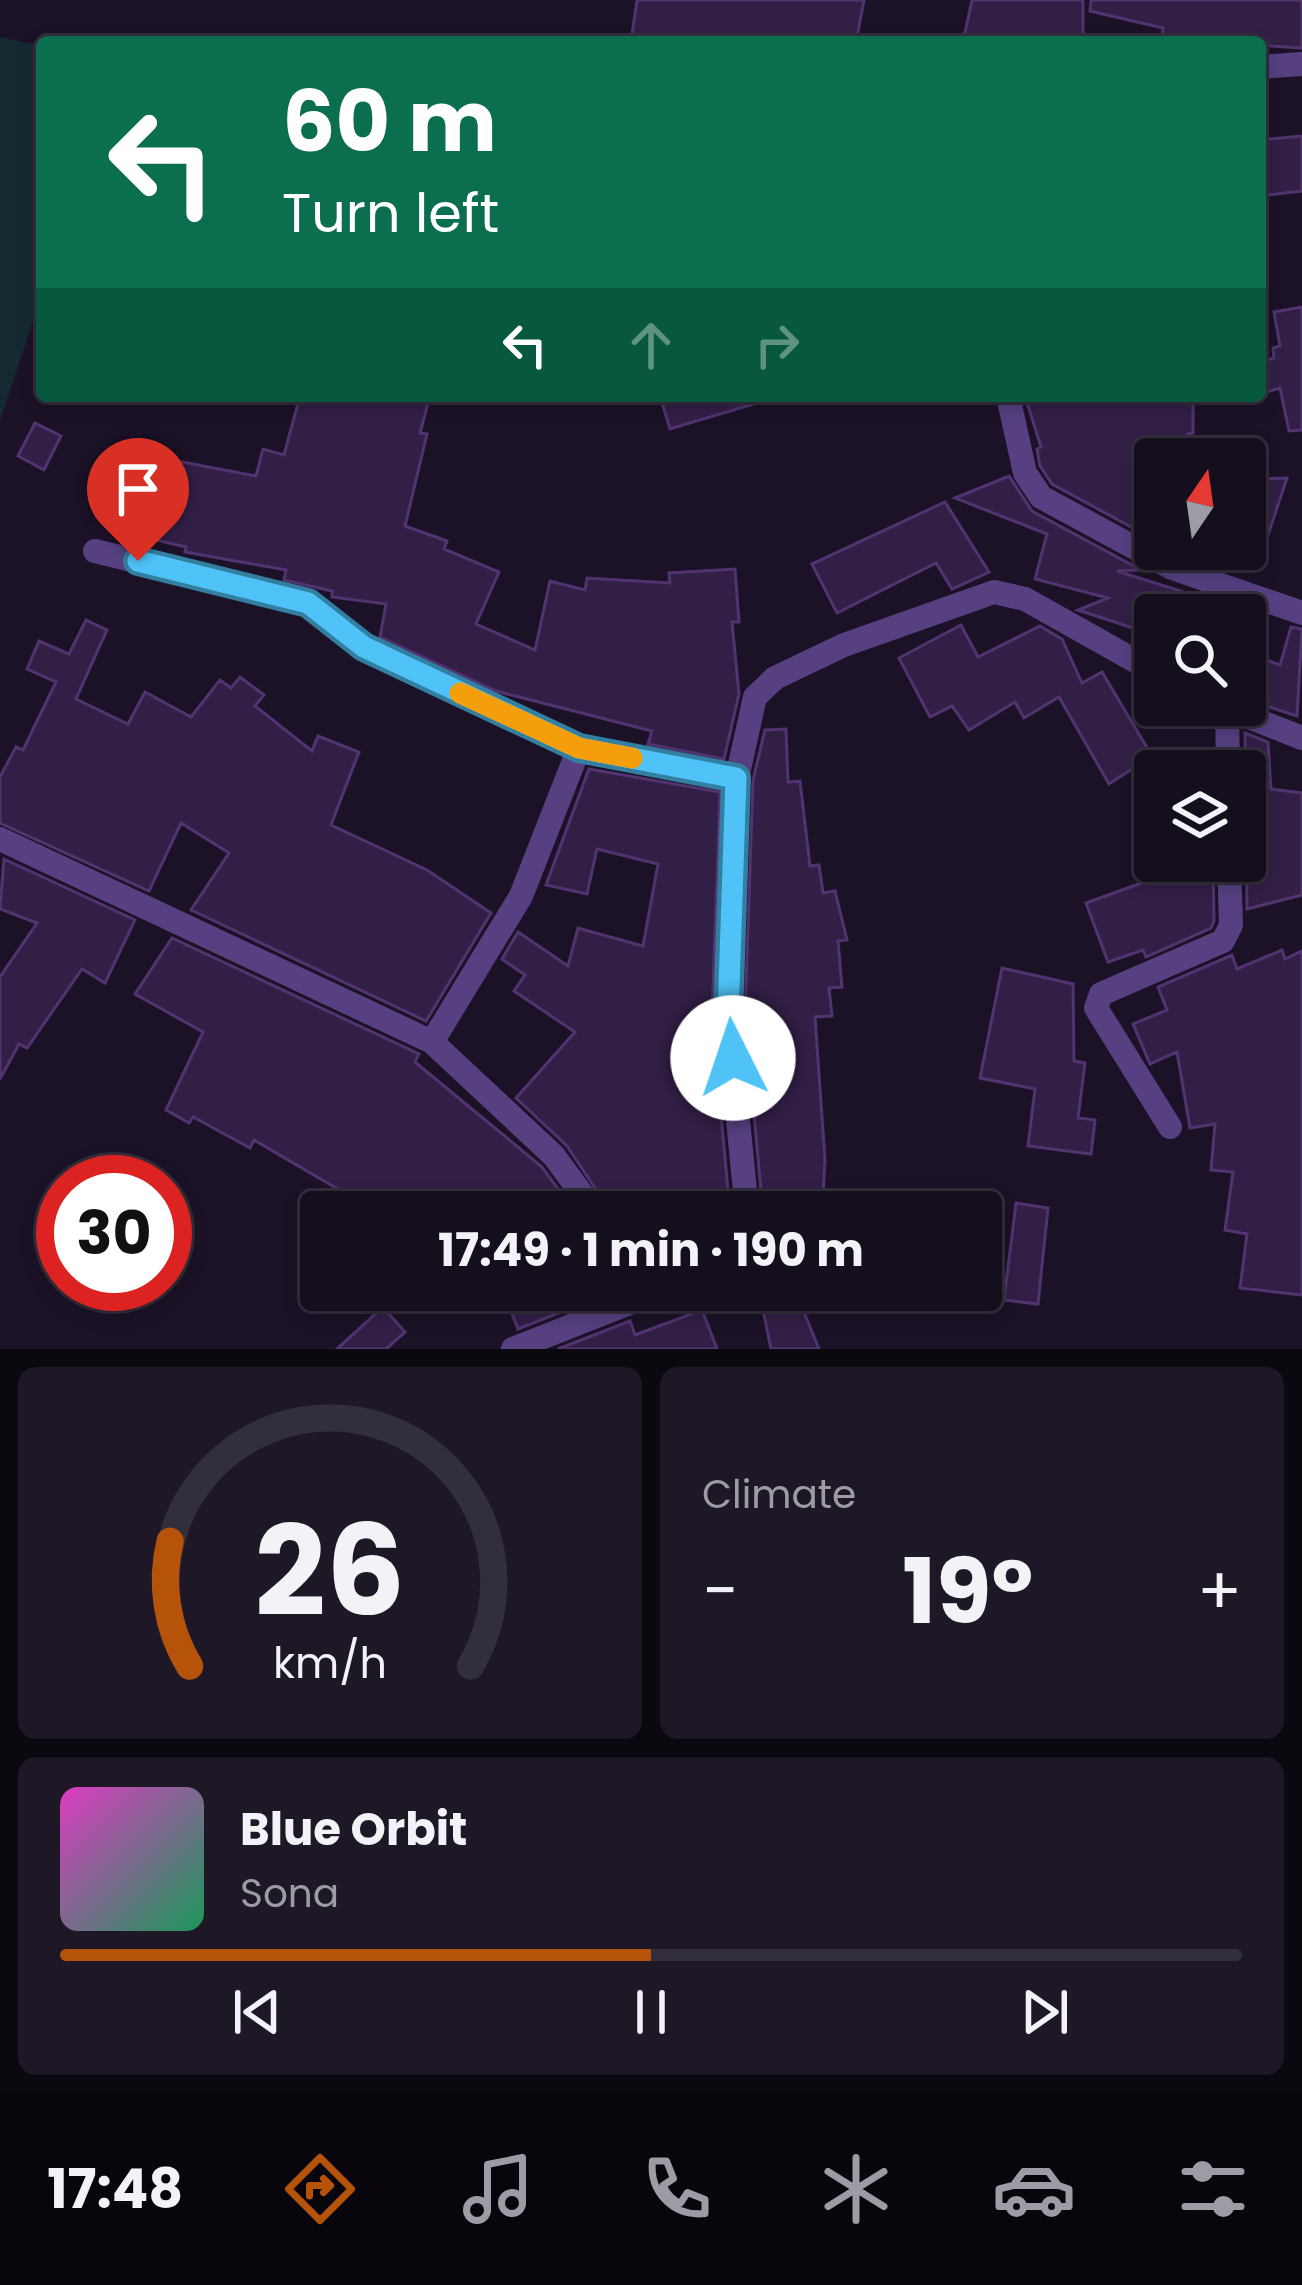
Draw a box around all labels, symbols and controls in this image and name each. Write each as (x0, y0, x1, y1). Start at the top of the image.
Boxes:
text: 60 m (282, 63, 497, 180)
icon: left (84, 84, 240, 240)
text: Turn left (282, 175, 499, 251)
icon: left (492, 312, 558, 378)
icon: ahead (618, 312, 684, 378)
icon: right (744, 312, 810, 378)
pin (87, 438, 189, 561)
north arrow (1134, 438, 1266, 570)
map controls (1134, 438, 1266, 882)
icon: arrive (105, 456, 171, 522)
button: search (1134, 594, 1266, 726)
button: layers (1134, 750, 1266, 882)
position arrow (670, 995, 796, 1121)
speed limit sign: 30 (36, 1155, 192, 1311)
text: 17:49 · 1 min · 190 m (438, 1219, 864, 1282)
text: Climate (702, 1467, 856, 1522)
text: 26 (255, 1484, 405, 1659)
text: 19° (902, 1528, 1033, 1655)
text: − (702, 1545, 738, 1637)
text: + (1197, 1545, 1242, 1637)
text: km/h (273, 1633, 387, 1693)
text: Blue Orbit (240, 1798, 467, 1861)
text: Sona (240, 1866, 339, 1921)
icon: previous (224, 1979, 290, 2045)
icon: pause (618, 1979, 684, 2045)
icon: next (1012, 1979, 1078, 2045)
icon: directions (278, 2147, 362, 2231)
icon: music (456, 2147, 540, 2231)
icon: phone (635, 2147, 719, 2231)
icon: climate (814, 2147, 898, 2231)
icon: car (992, 2147, 1076, 2231)
icon: filters (1171, 2147, 1255, 2231)
text: 17:48 (47, 2151, 183, 2227)

